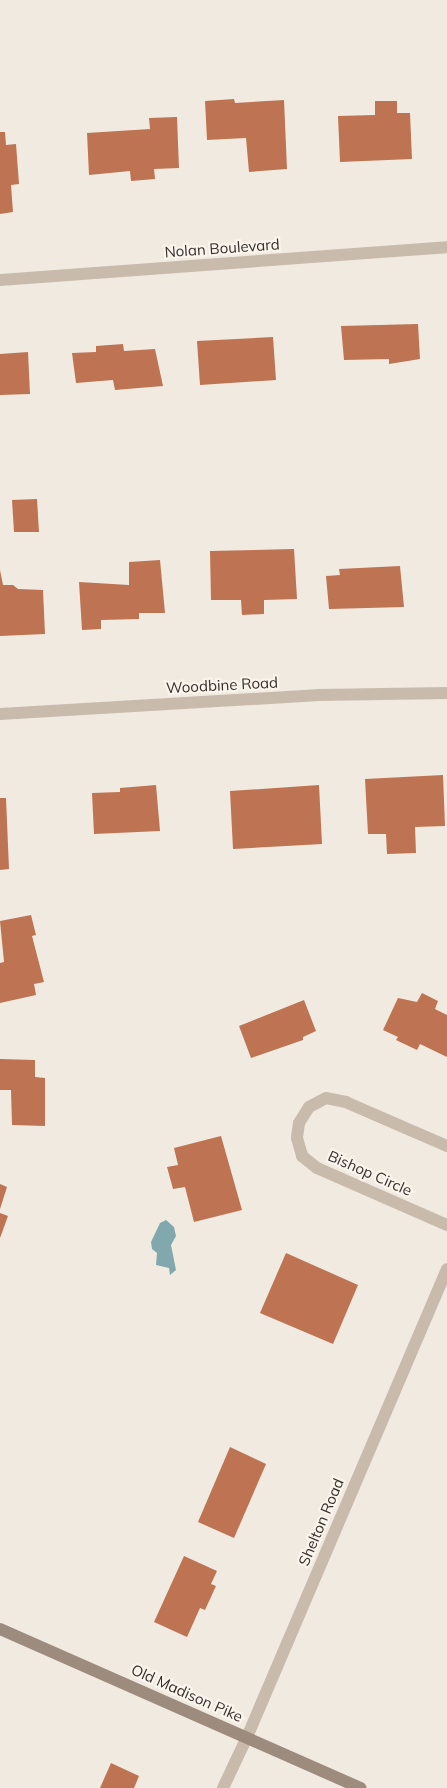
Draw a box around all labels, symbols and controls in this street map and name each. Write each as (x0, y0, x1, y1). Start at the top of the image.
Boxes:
street label: Nolan Boulevard (164, 235, 280, 261)
street label: Woodbine Road (166, 673, 278, 697)
street label: Bishop Circle (325, 1147, 415, 1199)
street label: Shelton Road (295, 1476, 347, 1568)
street label: Old Madison Pike (128, 1660, 246, 1726)

